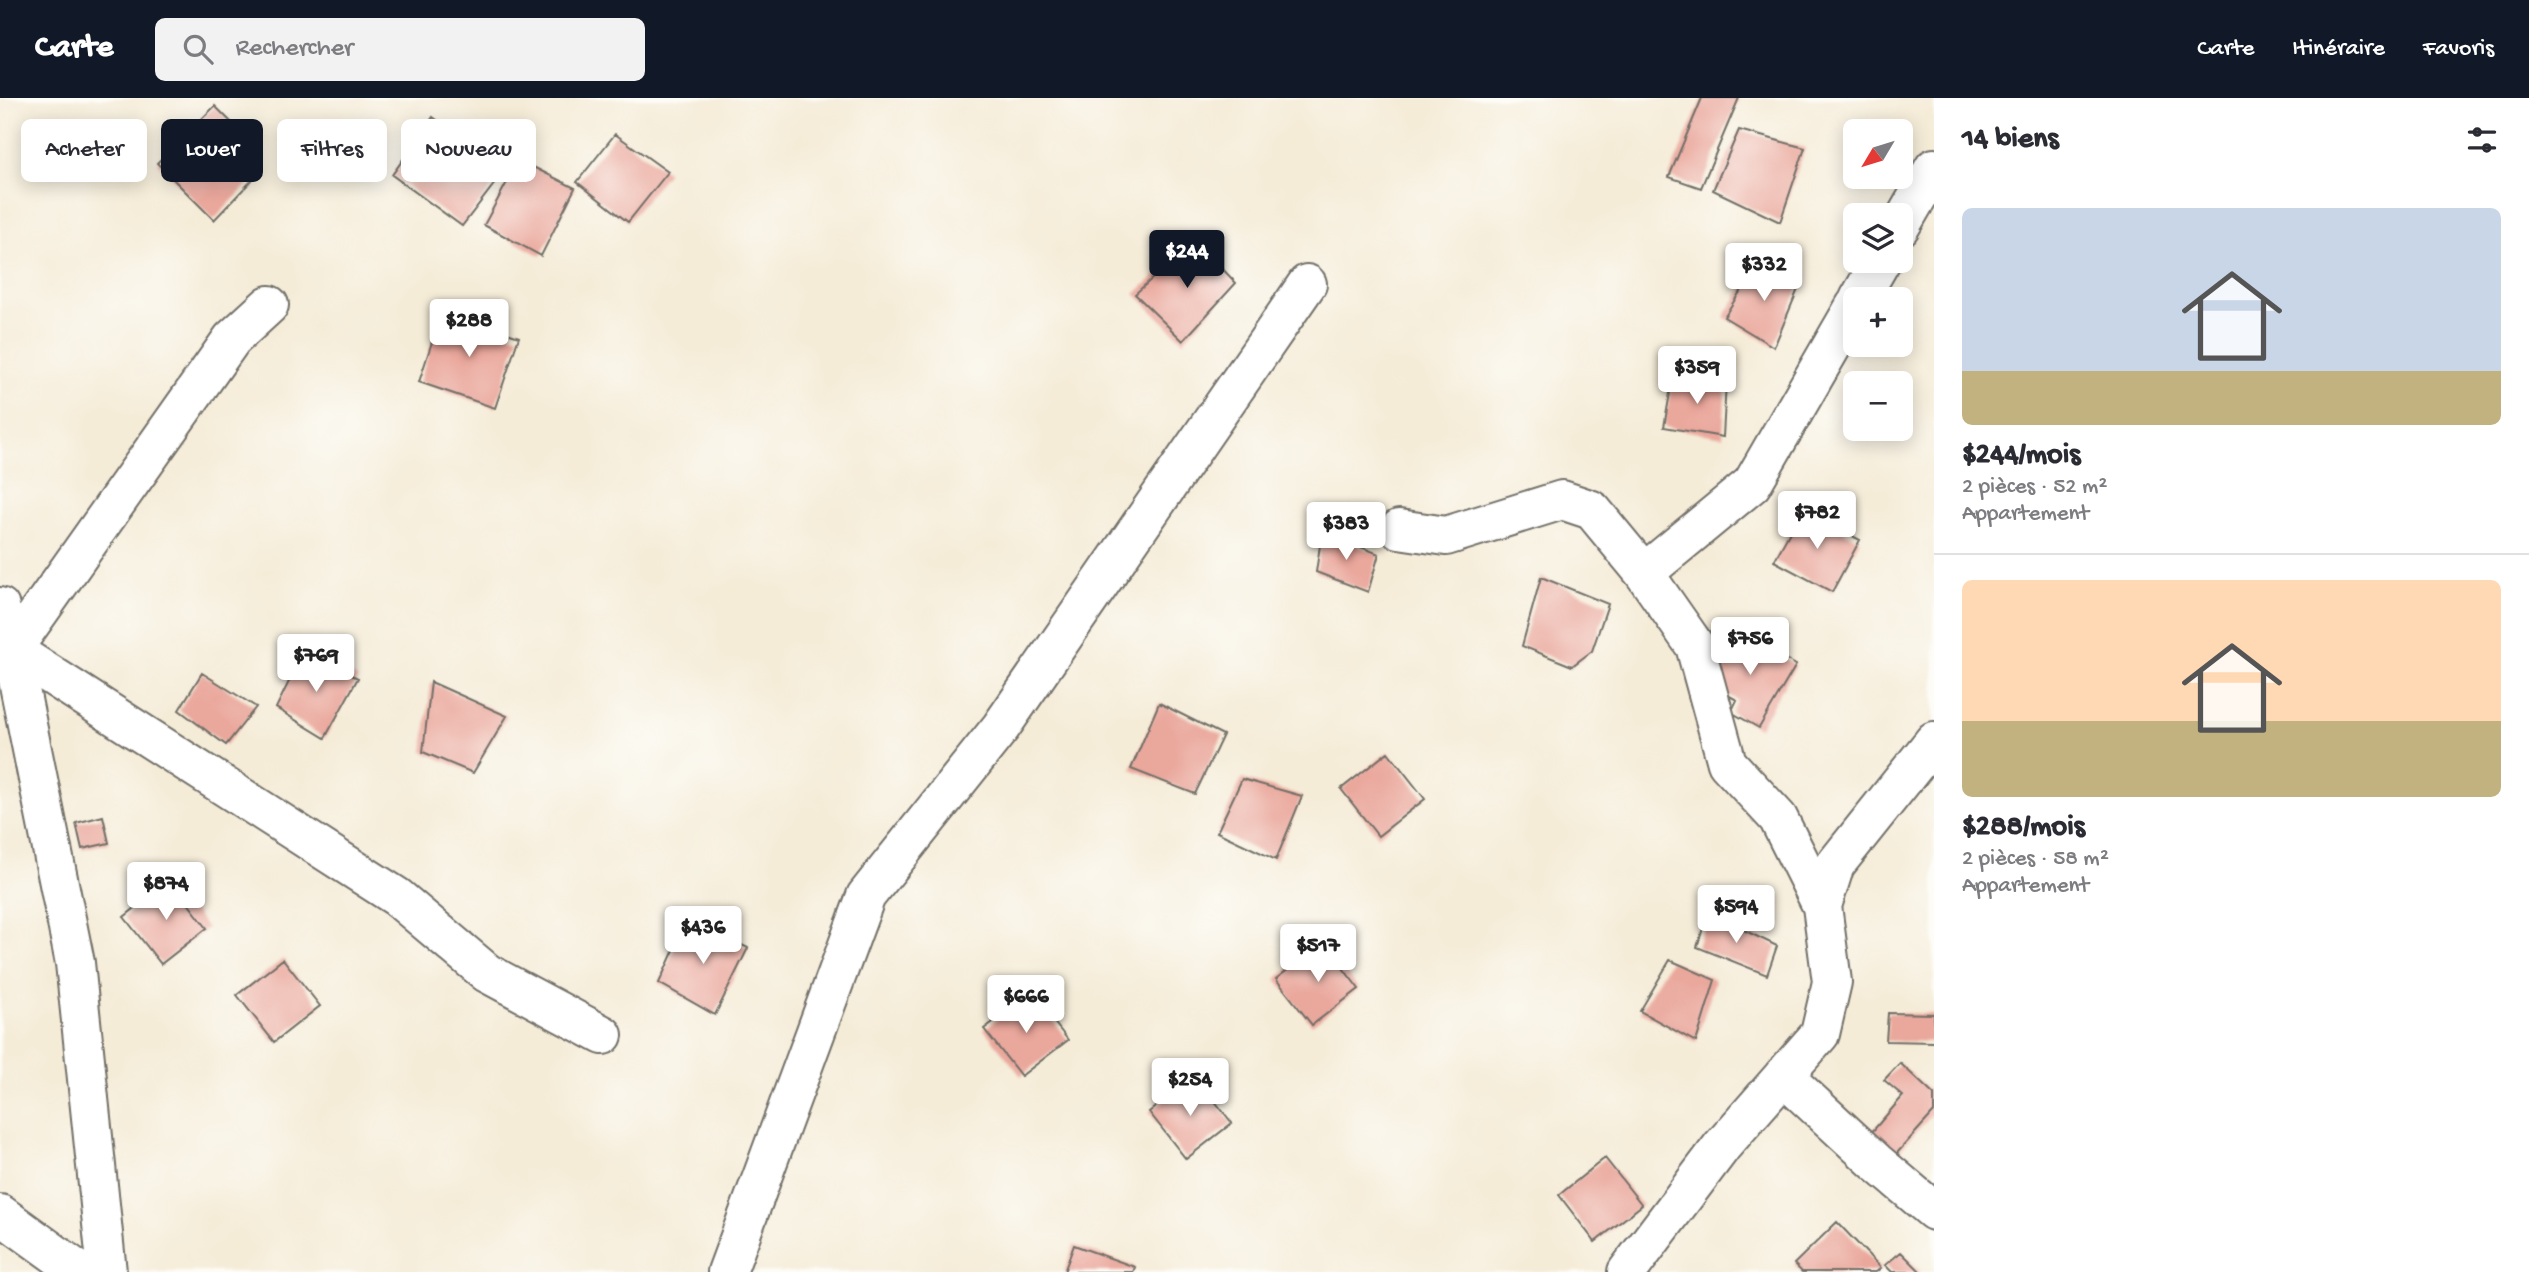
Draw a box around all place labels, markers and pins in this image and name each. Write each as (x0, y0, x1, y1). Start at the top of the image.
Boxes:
pin: $244 (1146, 230, 1228, 290)
pin: $332 (1723, 244, 1805, 303)
pin: $288 (428, 300, 510, 359)
pin: $359 (1656, 346, 1738, 406)
pin: $782 (1776, 491, 1858, 551)
pin: $383 (1305, 503, 1387, 562)
pin: $756 (1709, 618, 1791, 677)
pin: $769 (275, 634, 357, 694)
pin: $874 (125, 862, 207, 922)
pin: $594 (1695, 886, 1777, 945)
pin: $436 (662, 906, 744, 966)
pin: $517 (1277, 924, 1359, 984)
pin: $666 (985, 976, 1067, 1035)
pin: $254 (1149, 1058, 1231, 1118)

